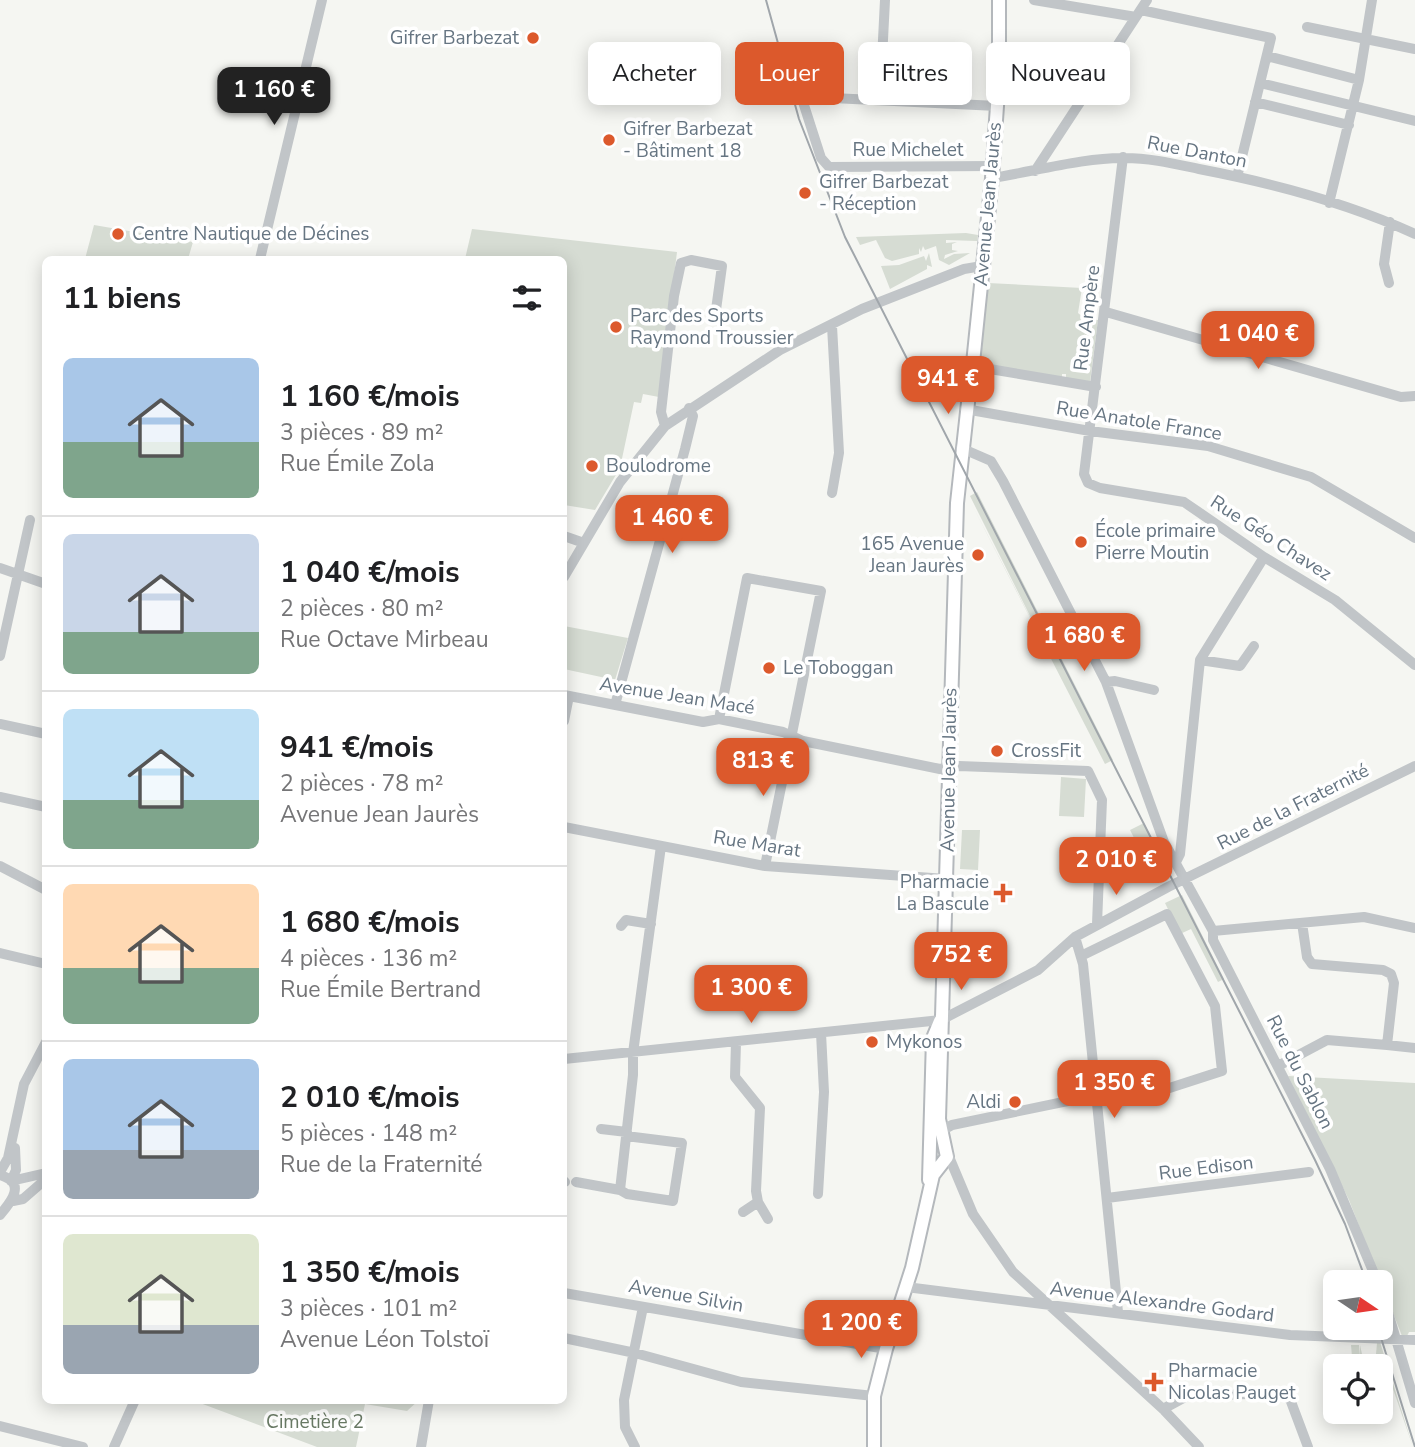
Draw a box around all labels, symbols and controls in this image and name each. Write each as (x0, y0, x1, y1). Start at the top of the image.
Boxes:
place label: Gifrer Barbezat (390, 25, 519, 51)
marker: Gifrer Barbezat (525, 30, 541, 46)
chip: Acheter (588, 42, 721, 105)
chip: Louer (735, 42, 844, 105)
chip: Filtres (858, 42, 972, 105)
chip: Nouveau (986, 42, 1130, 105)
pin: 1 160 € (209, 68, 339, 127)
text: 1 160 € (233, 74, 315, 105)
place label: Gifrer Barbezat - Bâtiment 18 (623, 116, 753, 164)
street label: Avenue Jean Jaurès (968, 121, 1008, 287)
street label: Rue Danton (1145, 130, 1249, 174)
marker: Gifrer Barbezat - Bâtiment 18 (601, 132, 617, 148)
street label: Rue Michelet (853, 137, 964, 163)
place label: Gifrer Barbezat - Réception (819, 169, 949, 217)
marker: Gifrer Barbezat - Réception (797, 185, 813, 201)
place label: Centre Nautique de Décines (132, 221, 369, 247)
marker: Centre Nautique de Décines (110, 226, 126, 242)
street label: Rue Ampère (1068, 264, 1106, 372)
text: 11 biens (63, 278, 181, 319)
icon: filters (508, 279, 546, 317)
place label: Parc des Sports Raymond Troussier (630, 303, 794, 351)
pin: 1 040 € (1193, 312, 1323, 371)
text: 1 040 € (1217, 318, 1299, 349)
marker: Parc des Sports Raymond Troussier (608, 319, 624, 335)
pin: 941 € (899, 356, 997, 416)
text: 941 € (917, 363, 979, 394)
text: 1 160 €/mois (280, 376, 460, 417)
icon: home (119, 386, 203, 470)
street label: Rue Anatole France (1054, 395, 1224, 447)
text: 3 pièces · 89 m² (280, 417, 443, 448)
text: Rue Émile Zola (280, 448, 435, 479)
place label: Boulodrome (606, 453, 711, 479)
marker: Boulodrome (584, 458, 600, 474)
street label: Rue Géo Chavez (1205, 489, 1337, 587)
pin: 1 460 € (607, 496, 737, 555)
text: 1 460 € (631, 502, 713, 533)
place label: École primaire Pierre Moutin (1095, 518, 1216, 566)
place label: 165 Avenue Jean Jaurès (860, 531, 964, 579)
marker: École primaire Pierre Moutin (1073, 534, 1089, 550)
marker: 165 Avenue Jean Jaurès (970, 547, 986, 563)
text: 1 040 €/mois (280, 552, 460, 593)
icon: home (119, 562, 203, 646)
text: 2 pièces · 80 m² (280, 593, 443, 624)
pin: 1 680 € (1019, 614, 1149, 673)
text: 1 680 € (1043, 620, 1125, 651)
text: Rue Octave Mirbeau (280, 624, 489, 655)
place label: Le Toboggan (783, 655, 894, 681)
marker: Le Toboggan (761, 660, 777, 676)
street label: Avenue Jean Macé (598, 671, 756, 721)
street label: Avenue Jean Jaurès (935, 688, 963, 852)
text: 941 €/mois (280, 727, 434, 768)
icon: home (119, 737, 203, 821)
pin: 813 € (714, 738, 812, 798)
place label: CrossFit (1011, 738, 1081, 764)
marker: CrossFit (989, 743, 1005, 759)
text: 813 € (732, 745, 794, 776)
street label: Rue de la Fraternité (1213, 757, 1373, 857)
text: 2 pièces · 78 m² (280, 768, 443, 799)
text: Avenue Jean Jaurès (280, 799, 479, 830)
street label: Rue Marat (711, 824, 803, 864)
pin: 2 010 € (1051, 838, 1181, 897)
text: 2 010 € (1075, 844, 1157, 875)
place label: Pharmacie La Bascule (897, 869, 989, 917)
marker: Pharmacie La Bascule (995, 885, 1011, 901)
text: 1 680 €/mois (280, 902, 460, 943)
icon: home (119, 912, 203, 996)
pin: 752 € (912, 932, 1010, 992)
text: 752 € (930, 939, 992, 970)
text: 4 pièces · 136 m² (280, 943, 457, 974)
pin: 1 300 € (686, 965, 816, 1025)
text: 1 300 € (710, 972, 792, 1003)
text: Rue Émile Bertrand (280, 974, 481, 1005)
street label: Rue du Sablon (1260, 1011, 1340, 1133)
place label: Mykonos (886, 1029, 962, 1055)
marker: Mykonos (864, 1034, 880, 1050)
pin: 1 350 € (1049, 1060, 1179, 1120)
text: 1 350 € (1073, 1067, 1155, 1098)
text: 2 010 €/mois (280, 1077, 460, 1118)
icon: home (119, 1087, 203, 1171)
place label: Aldi (966, 1089, 1001, 1115)
marker: Aldi (1007, 1094, 1023, 1110)
text: 5 pièces · 148 m² (280, 1118, 457, 1149)
text: Rue de la Fraternité (280, 1149, 483, 1180)
street label: Rue Edison (1157, 1149, 1255, 1187)
text: 1 350 €/mois (280, 1252, 460, 1293)
icon: home (119, 1262, 203, 1346)
north arrow (1323, 1270, 1393, 1340)
map controls (1323, 1270, 1393, 1424)
street label: Avenue Silvin (627, 1273, 745, 1319)
street label: Avenue Alexandre Godard (1048, 1275, 1276, 1329)
text: 3 pièces · 101 m² (280, 1293, 457, 1324)
pin: 1 200 € (796, 1300, 926, 1360)
text: 1 200 € (820, 1307, 902, 1338)
text: Avenue Léon Tolstoï (280, 1324, 489, 1355)
button: locate (1323, 1354, 1393, 1424)
place label: Pharmacie Nicolas Pauget (1168, 1358, 1296, 1406)
marker: Pharmacie Nicolas Pauget (1146, 1374, 1162, 1390)
park label: Cimetière 2 (266, 1409, 364, 1435)

